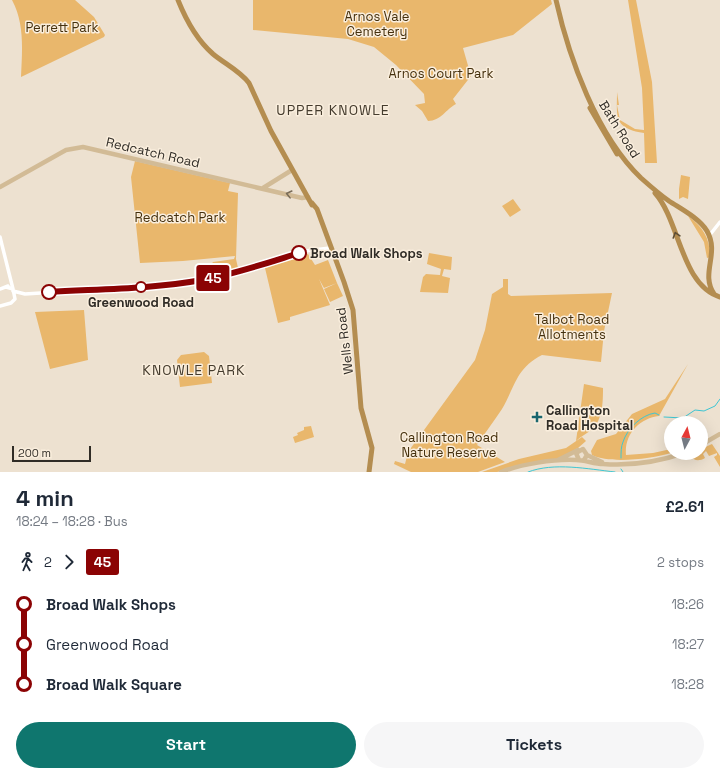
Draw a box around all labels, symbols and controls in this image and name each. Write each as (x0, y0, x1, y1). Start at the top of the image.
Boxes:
park label: Arnos Vale Cemetery (344, 8, 410, 40)
park label: Perrett Park (25, 19, 99, 36)
park label: Arnos Court Park (389, 65, 493, 82)
street label: Bath Road (595, 97, 644, 161)
district label: UPPER KNOWLE (276, 101, 390, 119)
street label: Redcatch Road (104, 133, 202, 172)
one-way arrow (286, 191, 292, 199)
park label: Redcatch Park (135, 209, 225, 226)
one-way arrow (672, 231, 681, 238)
marker: Broad Walk Shops (291, 245, 307, 261)
place label: Broad Walk Shops (310, 245, 423, 262)
line badge: 45 (195, 265, 231, 291)
text: 45 (204, 269, 222, 287)
marker: Greenwood Road (135, 281, 147, 293)
unlabelled marker (41, 284, 57, 300)
place label: Greenwood Road (88, 294, 194, 311)
street label: Wells Road (332, 306, 357, 375)
park label: Talbot Road Allotments (535, 311, 609, 343)
district label: KNOWLE PARK (142, 361, 246, 379)
place label: Callington Road Hospital (546, 402, 633, 434)
marker: Callington Road Hospital (531, 411, 543, 423)
north arrow (664, 416, 708, 460)
map controls (664, 416, 708, 460)
park label: Callington Road Nature Reserve (400, 429, 498, 461)
scale bar (12, 444, 91, 463)
text: 200 m (18, 446, 51, 460)
text: 4 min (16, 484, 74, 512)
text: £2.61 (665, 497, 704, 516)
text: 18:24 – 18:28 · Bus (16, 513, 128, 530)
icon: walk (16, 551, 38, 573)
icon: forward (58, 551, 80, 573)
text: 45 (94, 553, 111, 571)
text: 2 (44, 554, 52, 571)
text: 2 stops (657, 554, 704, 571)
text: Broad Walk Shops (46, 595, 176, 614)
text: 18:26 (671, 596, 704, 613)
text: Greenwood Road (46, 635, 169, 654)
text: 18:27 (672, 636, 704, 653)
text: Broad Walk Square (46, 675, 182, 694)
text: 18:28 (671, 676, 704, 693)
button: Start (16, 722, 356, 768)
button: Tickets (364, 722, 704, 768)

